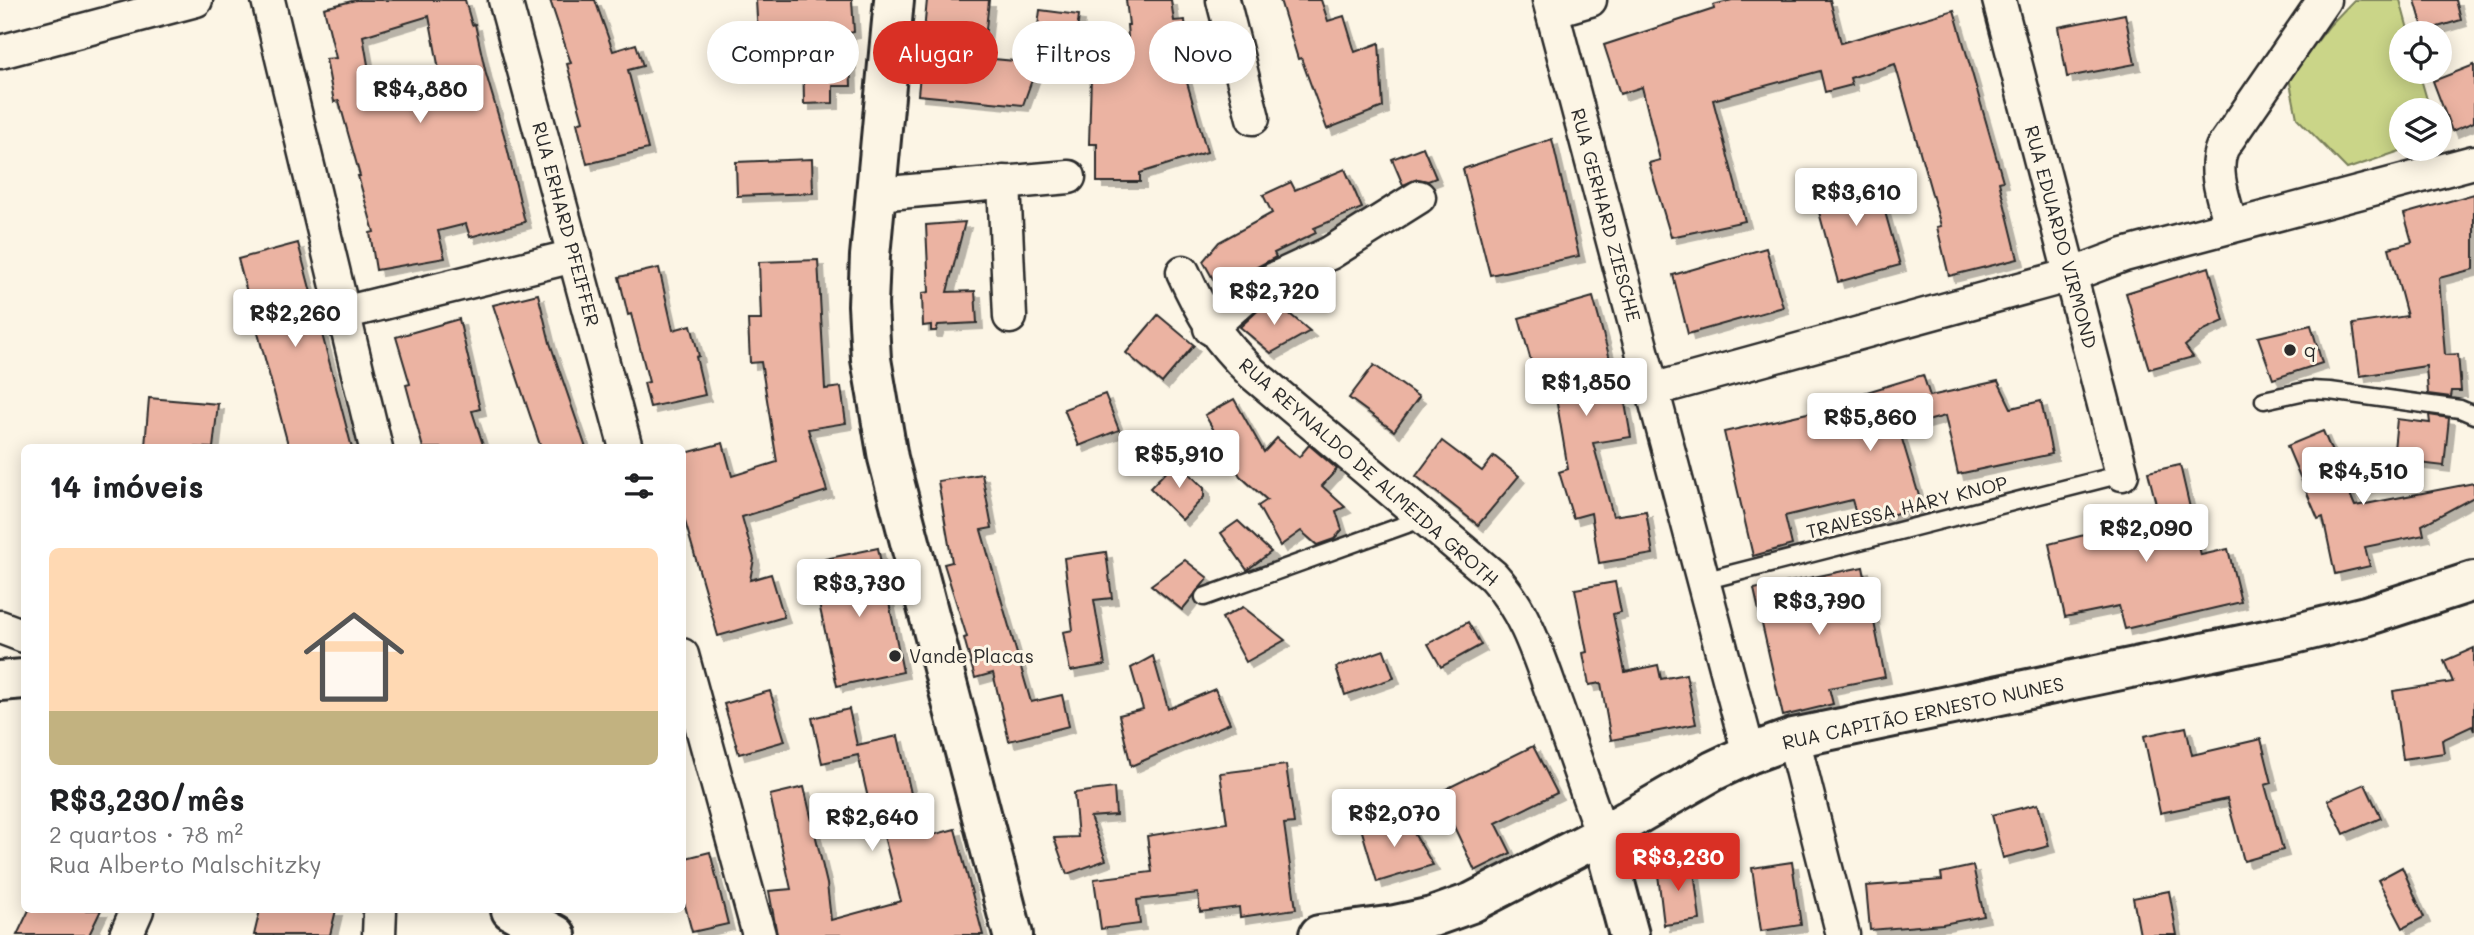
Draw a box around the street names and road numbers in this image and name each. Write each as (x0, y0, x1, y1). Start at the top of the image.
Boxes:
street label: RUA GERHARD ZIESCHE (1566, 105, 1647, 324)
street label: RUA ERHARD PFEIFFER (527, 119, 606, 329)
street label: RUA EDUARDO VIRMOND (2020, 122, 2103, 351)
street label: RUA REYNALDO DE ALMEIDA GROTH (1234, 352, 1504, 591)
street label: TRAVESSA HARY KNOP (1804, 469, 2010, 544)
street label: RUA CAPITÃO ERNESTO NUNES (1780, 670, 2066, 755)

